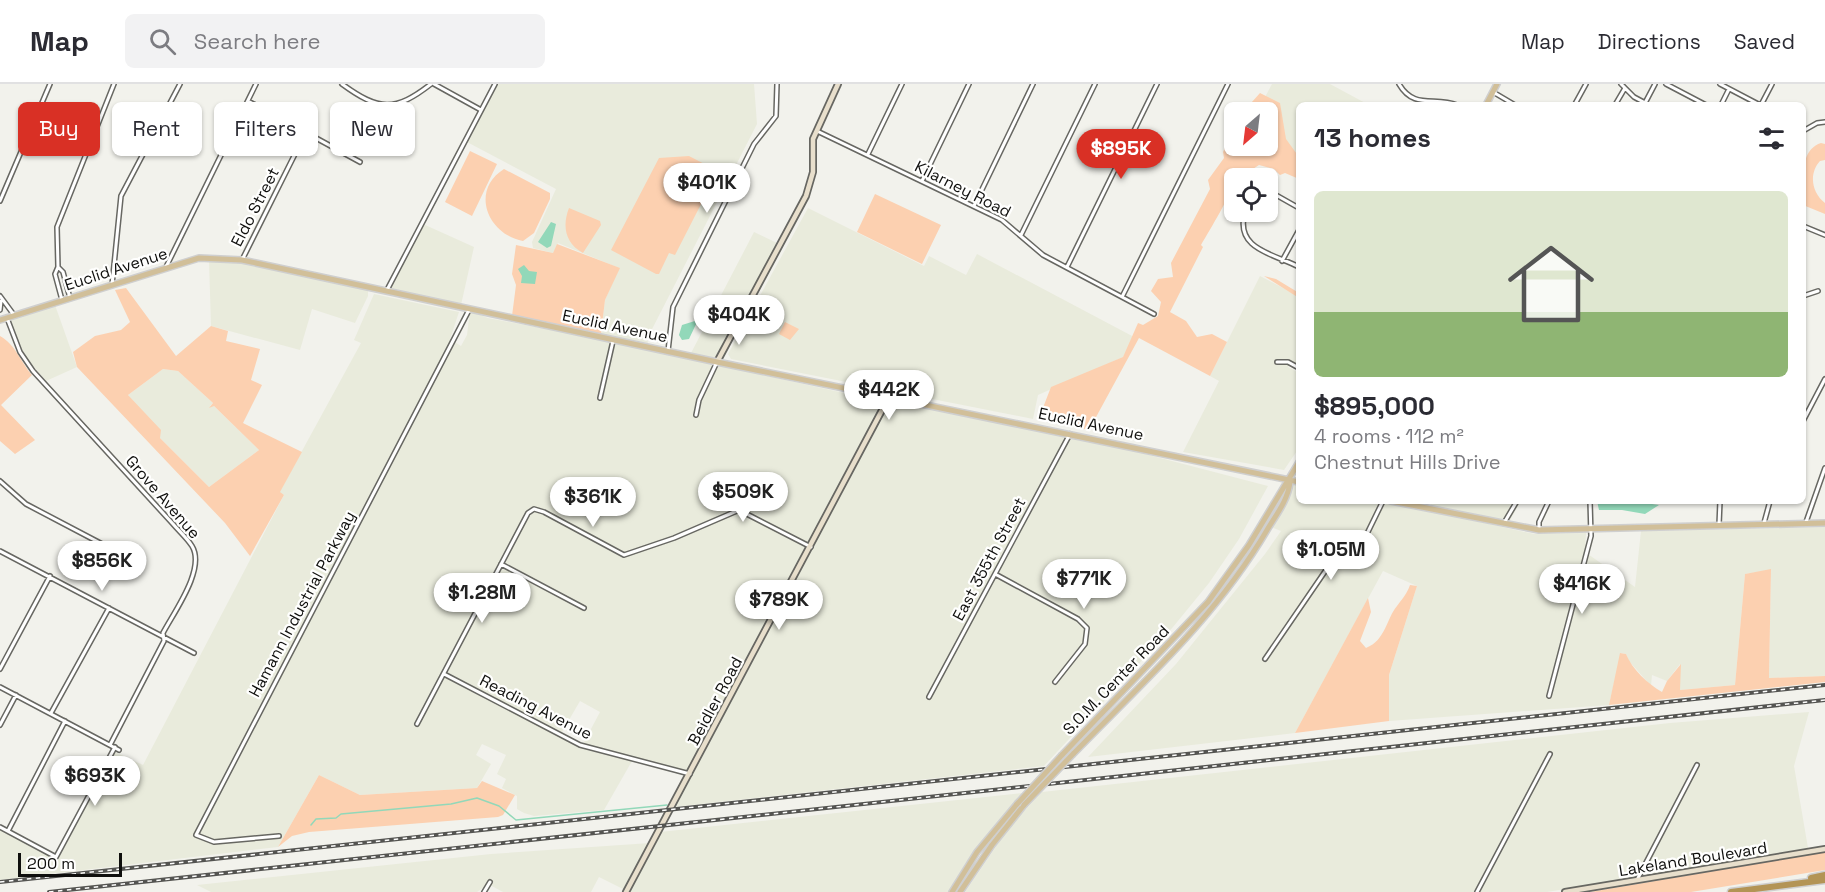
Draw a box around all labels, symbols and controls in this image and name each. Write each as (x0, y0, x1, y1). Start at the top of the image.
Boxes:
search box (125, 14, 545, 68)
text: Map (30, 23, 89, 59)
icon: search (146, 25, 179, 58)
text: Search here (194, 27, 321, 55)
text: Map (1521, 28, 1565, 55)
text: Directions (1598, 28, 1701, 55)
text: Saved (1734, 28, 1795, 55)
chip: Buy (18, 102, 100, 156)
chip: Rent (112, 102, 202, 156)
chip: Filters (214, 102, 318, 156)
chip: New (330, 102, 415, 156)
north arrow (1224, 102, 1278, 156)
map controls (1224, 102, 1278, 222)
text: 13 homes (1314, 121, 1431, 155)
icon: filters (1755, 122, 1788, 155)
pin: $895K (1079, 129, 1163, 180)
text: $895K (1091, 135, 1152, 161)
street label: Kilarney Road (911, 156, 1015, 222)
pin: $401K (665, 163, 749, 214)
street label: Eldo Street (226, 164, 284, 250)
button: locate (1224, 168, 1278, 222)
text: $401K (677, 169, 737, 195)
icon: home (1497, 230, 1605, 338)
street label: Euclid Avenue (62, 242, 170, 296)
pin: $404K (697, 295, 781, 346)
text: $404K (707, 301, 771, 327)
street label: Euclid Avenue (561, 305, 669, 347)
pin: $442K (847, 370, 931, 421)
text: $442K (858, 376, 920, 402)
text: $895,000 (1314, 389, 1435, 423)
street label: Euclid Avenue (1037, 403, 1145, 445)
text: 4 rooms · 112 m² (1314, 423, 1464, 449)
text: Chestnut Hills Drive (1314, 449, 1501, 475)
street label: Grove Avenue (121, 451, 205, 543)
pin: $509K (701, 472, 785, 523)
pin: $361K (551, 477, 635, 528)
text: $509K (712, 478, 774, 504)
text: $361K (564, 483, 622, 509)
street label: East 355th Street (948, 494, 1030, 624)
street label: Hamann Industrial Parkway (244, 507, 360, 701)
pin: $1.05M (1282, 530, 1380, 581)
text: $1.05M (1296, 536, 1366, 562)
pin: $856K (60, 541, 144, 592)
text: $856K (72, 547, 133, 573)
pin: $771K (1042, 559, 1126, 610)
pin: $416K (1540, 564, 1624, 615)
text: $771K (1056, 565, 1112, 591)
text: $416K (1553, 570, 1611, 596)
pin: $1.28M (433, 573, 531, 624)
text: $1.28M (448, 579, 516, 605)
pin: $789K (737, 580, 821, 631)
text: $789K (749, 586, 809, 612)
street label: S.O.M. Center Road (1058, 621, 1174, 739)
street label: Beidler Road (683, 653, 747, 749)
street label: Reading Avenue (476, 670, 596, 744)
pin: $693K (53, 756, 137, 807)
text: $693K (64, 762, 126, 788)
street label: Lakeland Boulevard (1617, 837, 1769, 881)
scale bar (18, 850, 122, 878)
text: 200 m (27, 853, 75, 874)

